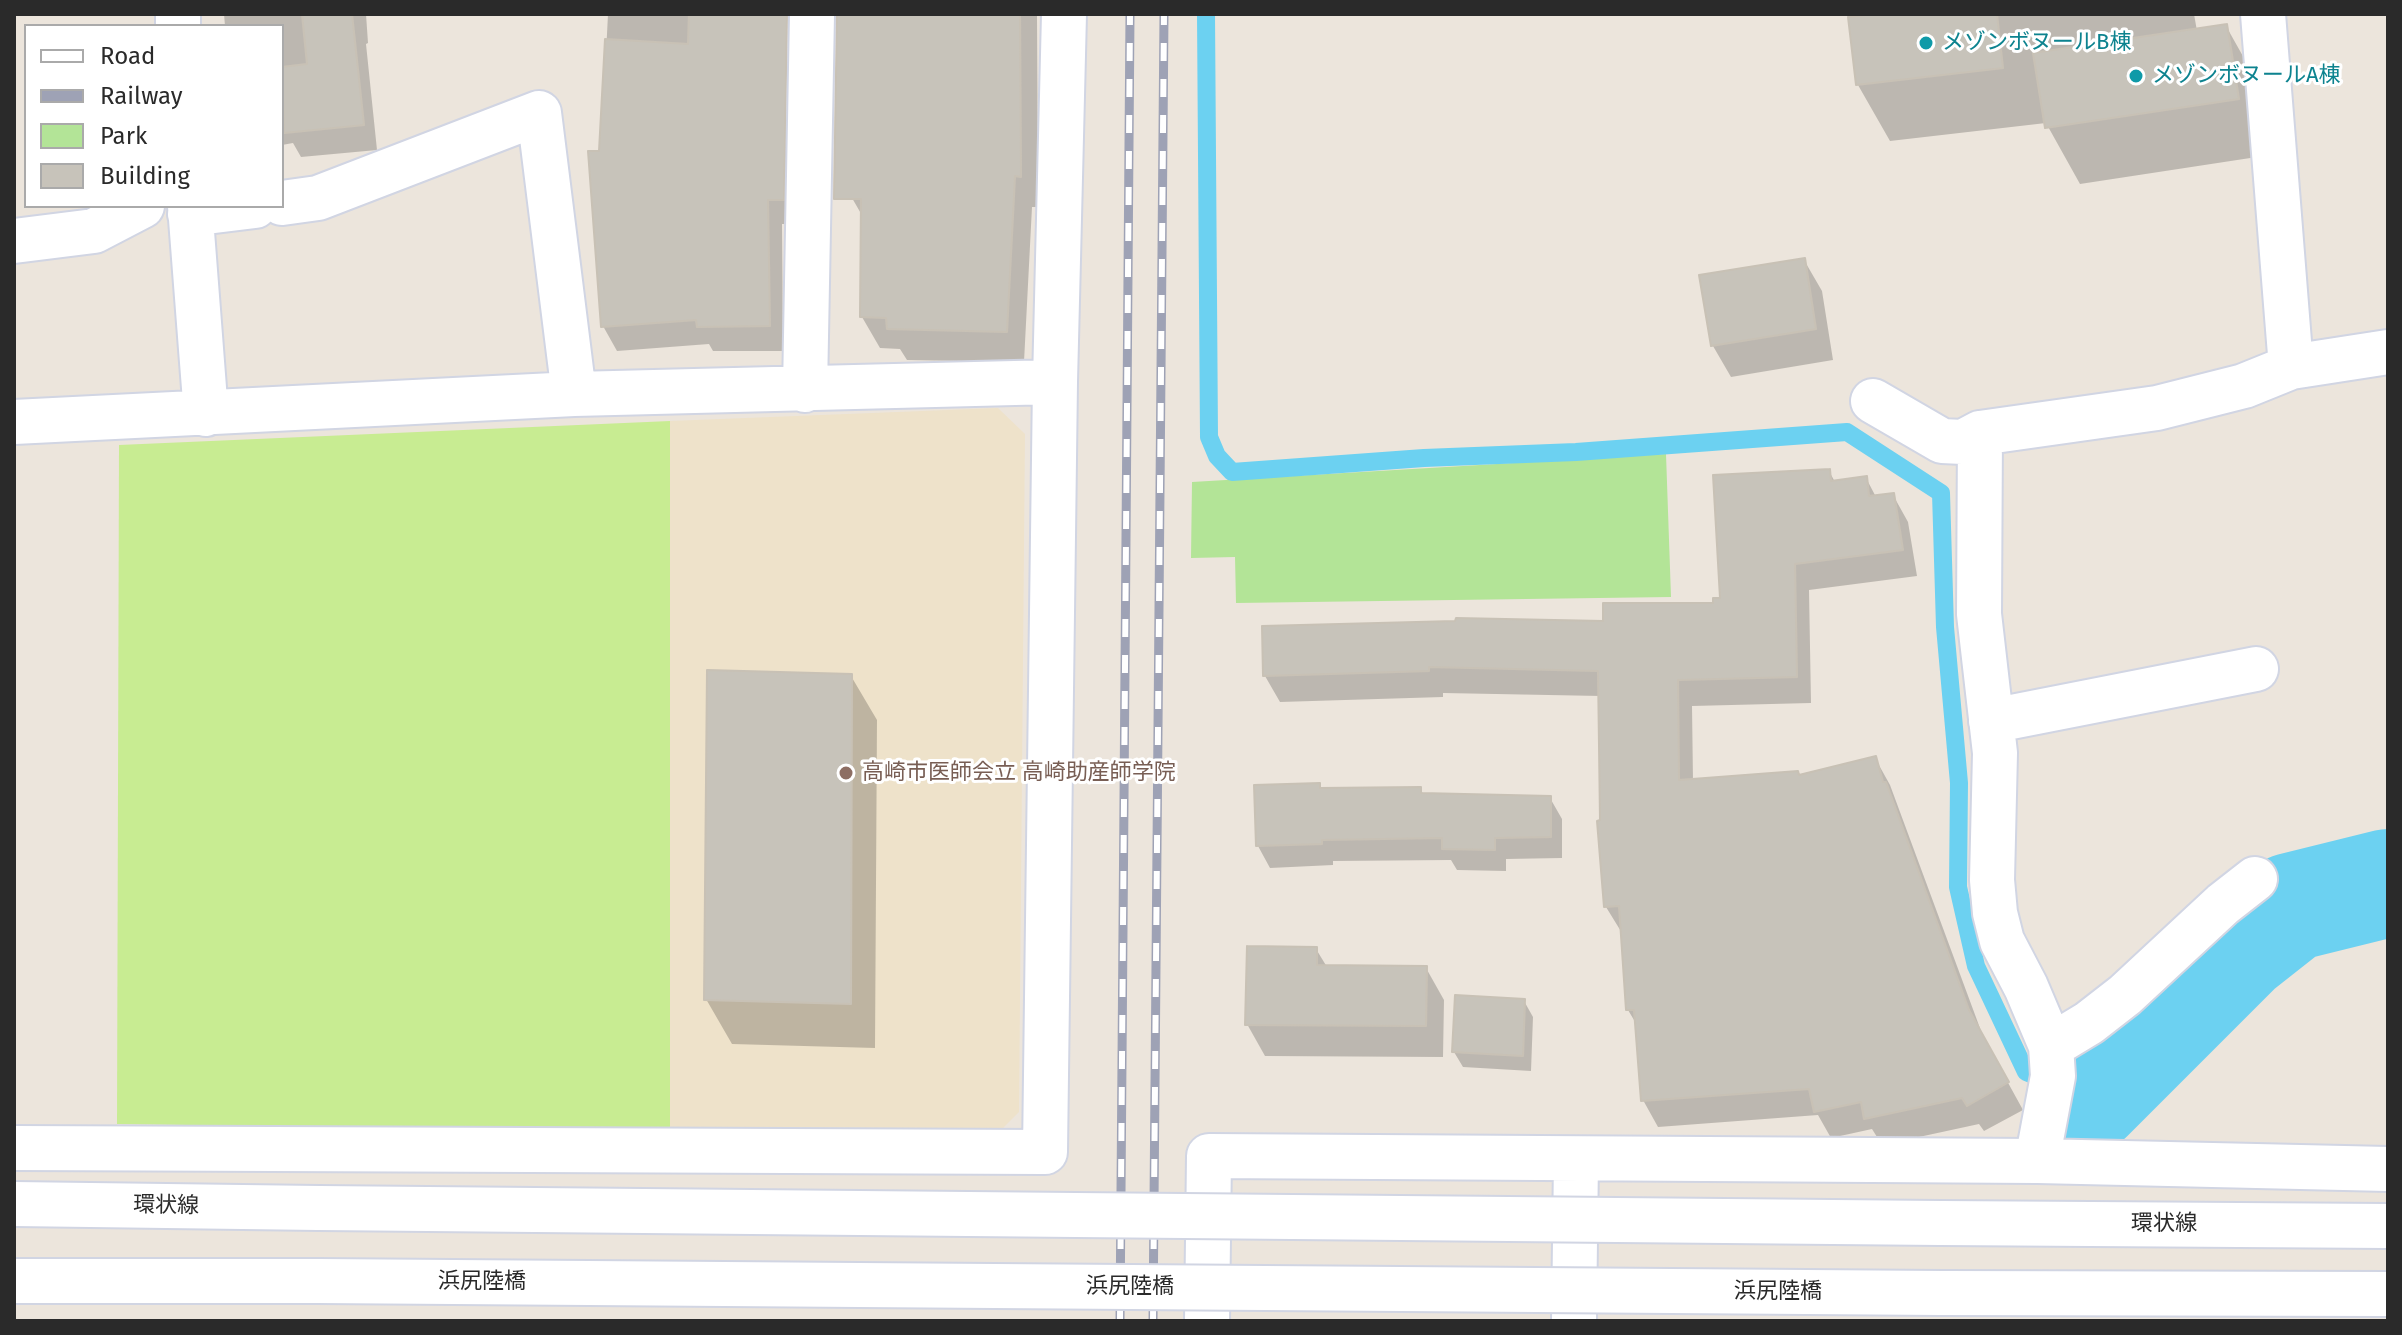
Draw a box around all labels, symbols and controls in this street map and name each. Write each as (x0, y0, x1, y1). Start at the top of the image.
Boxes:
legend (24, 24, 284, 208)
place label: メゾンボヌールB棟 (1942, 30, 2131, 56)
marker: メゾンボヌールB棟 (1917, 34, 1935, 52)
text: Road (100, 42, 155, 70)
place label: メゾンボヌールA棟 (2152, 63, 2341, 89)
marker: メゾンボヌールA棟 (2127, 67, 2145, 85)
text: Railway (100, 82, 183, 110)
text: Park (100, 122, 147, 150)
text: Building (100, 162, 190, 190)
place label: 高崎市医師会立 高崎助産師学院 (862, 760, 1176, 786)
marker: 高崎市医師会立 高崎助産師学院 (837, 764, 855, 782)
street label: 環状線 (133, 1192, 199, 1220)
street label: 環状線 (2131, 1211, 2197, 1237)
street label: 浜尻陸橋 (438, 1269, 526, 1295)
street label: 浜尻陸橋 (1086, 1274, 1174, 1300)
street label: 浜尻陸橋 (1734, 1279, 1822, 1305)

